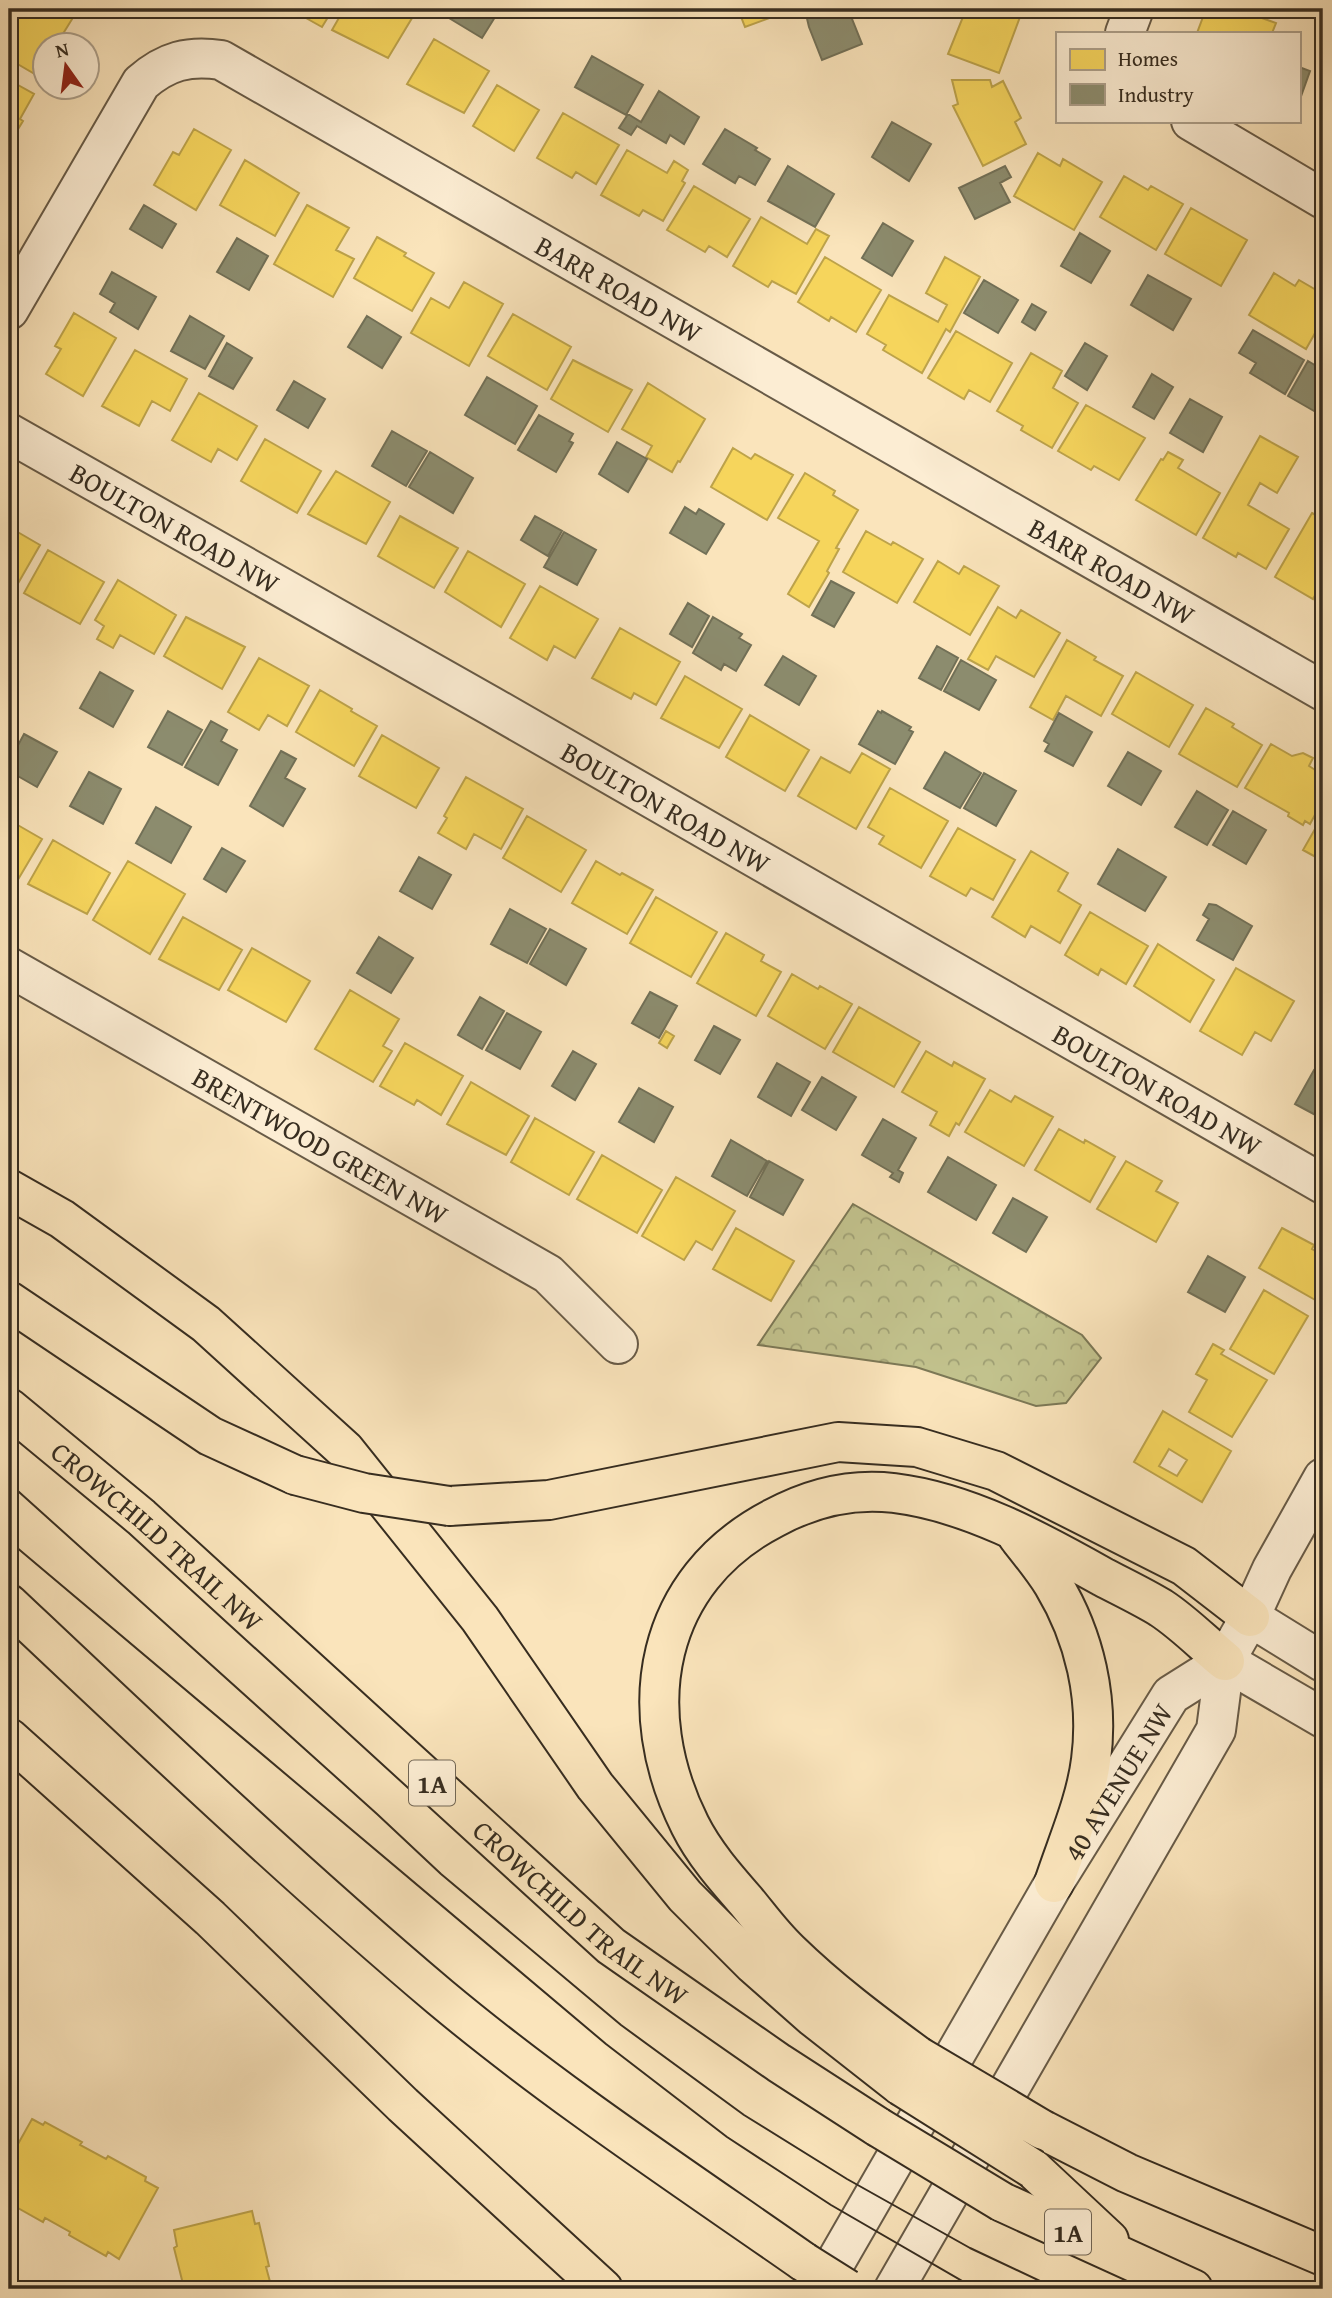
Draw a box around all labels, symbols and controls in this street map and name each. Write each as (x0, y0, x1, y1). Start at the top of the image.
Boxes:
north arrow (32, 32, 102, 102)
legend (1056, 32, 1300, 122)
text: N (52, 34, 72, 65)
text: Homes (1118, 43, 1178, 74)
text: Industry (1118, 79, 1194, 110)
street label: BARR ROAD NW (528, 224, 710, 352)
street label: BOULTON ROAD NW (63, 451, 288, 603)
street label: BARR ROAD NW (1021, 506, 1203, 634)
street label: BOULTON ROAD NW (554, 730, 778, 883)
street label: BOULTON ROAD NW (1046, 1013, 1270, 1166)
street label: BRENTWOOD GREEN NW (186, 1056, 456, 1234)
street label: CROWCHILD TRAIL NW (43, 1431, 273, 1640)
street label: 40 AVENUE NW (1052, 1694, 1182, 1869)
road number: 1A (409, 1760, 455, 1806)
street label: CROWCHILD TRAIL NW (464, 1810, 697, 2015)
road number: 1A (1045, 2210, 1091, 2254)

